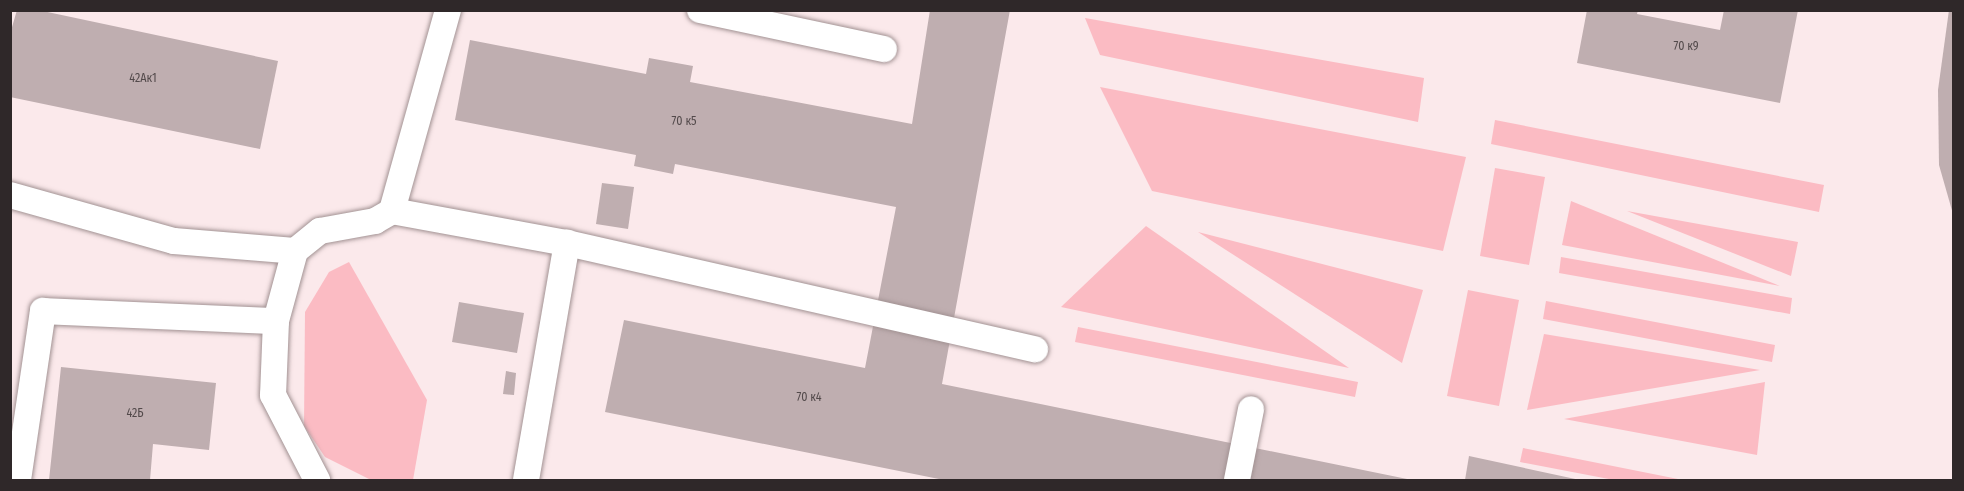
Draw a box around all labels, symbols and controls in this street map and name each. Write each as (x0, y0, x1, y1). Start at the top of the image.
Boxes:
house number: 70 к9 (1673, 40, 1699, 54)
house number: 42Ак1 (129, 72, 157, 86)
house number: 70 к5 (672, 115, 696, 129)
house number: 70 к4 (796, 391, 822, 405)
house number: 42Б (126, 407, 144, 421)

